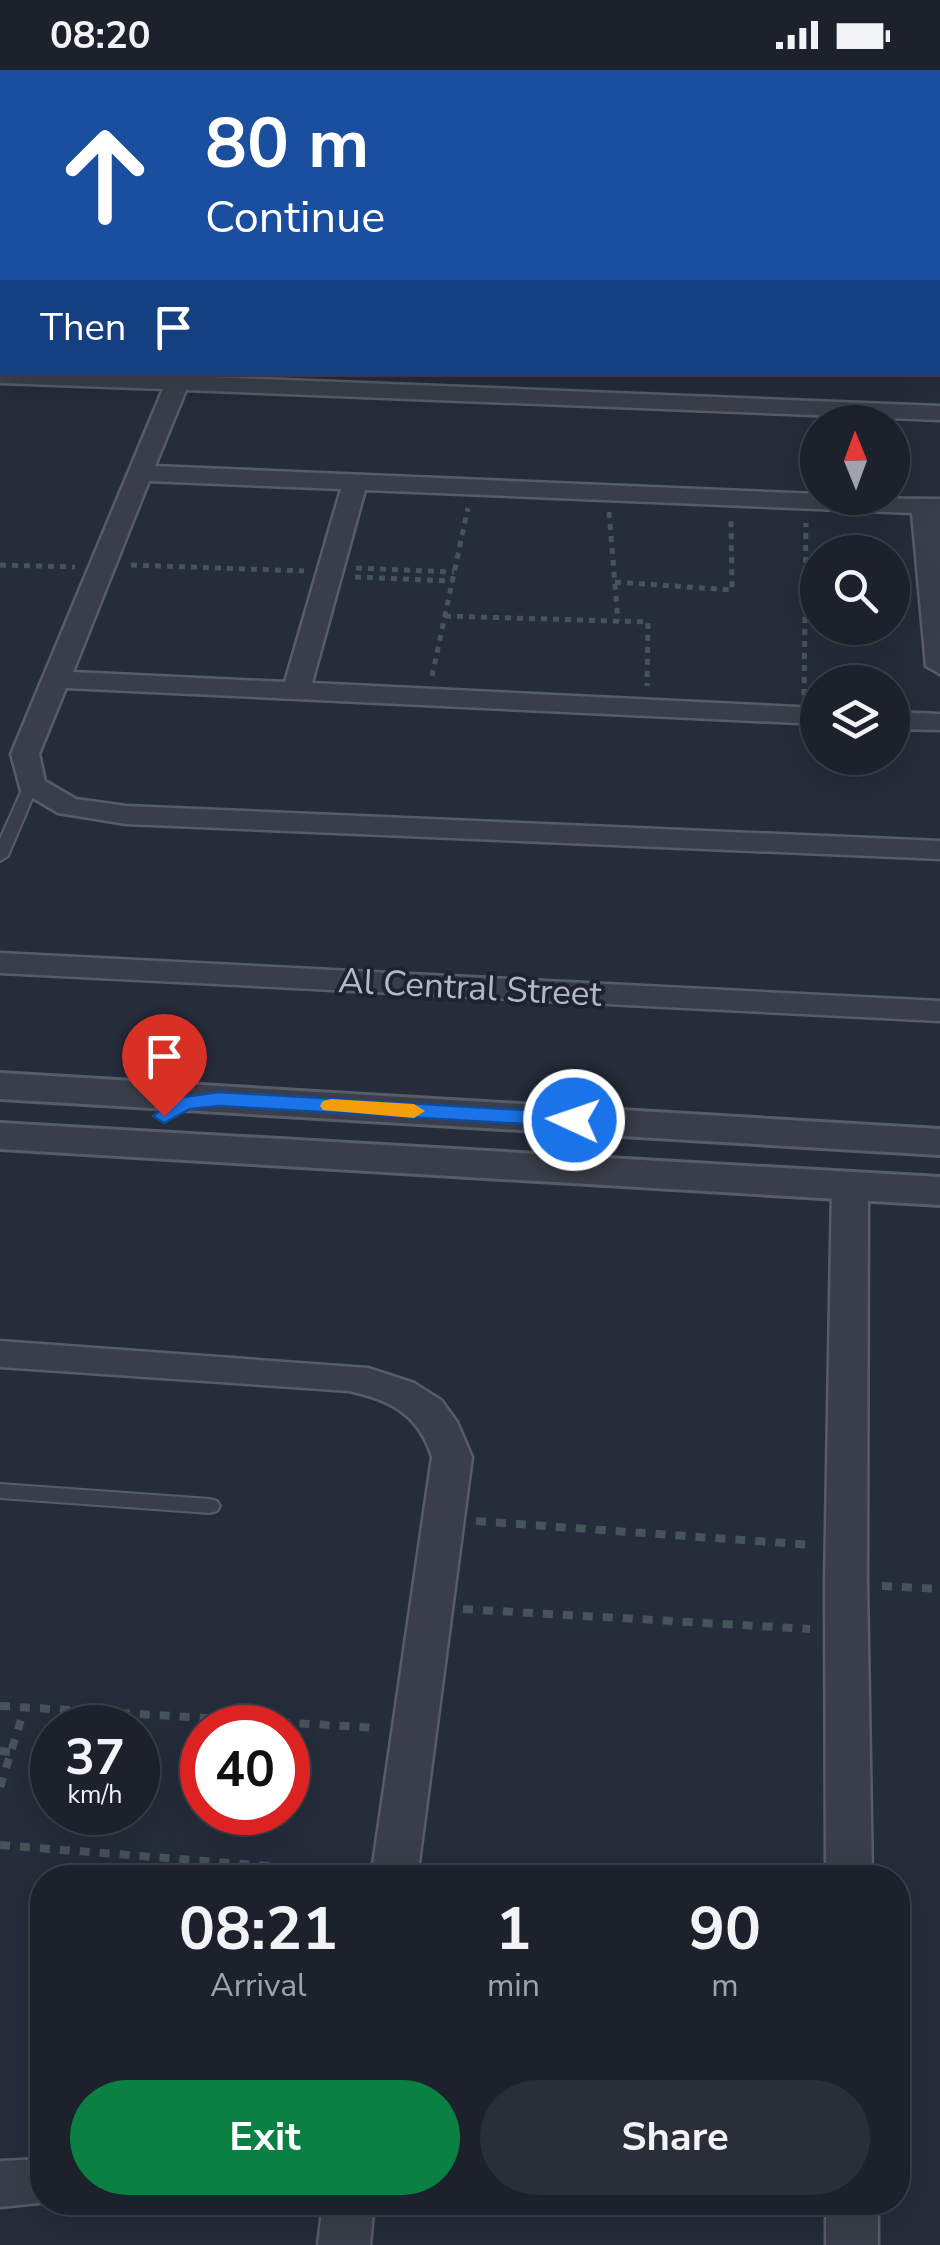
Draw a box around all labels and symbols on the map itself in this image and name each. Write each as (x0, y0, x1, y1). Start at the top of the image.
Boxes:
north arrow (800, 405, 910, 515)
street label: Al Central Street (337, 957, 604, 1018)
pin (122, 1014, 207, 1117)
position arrow (522, 1068, 626, 1172)
speed limit sign: 40 (180, 1705, 310, 1835)

